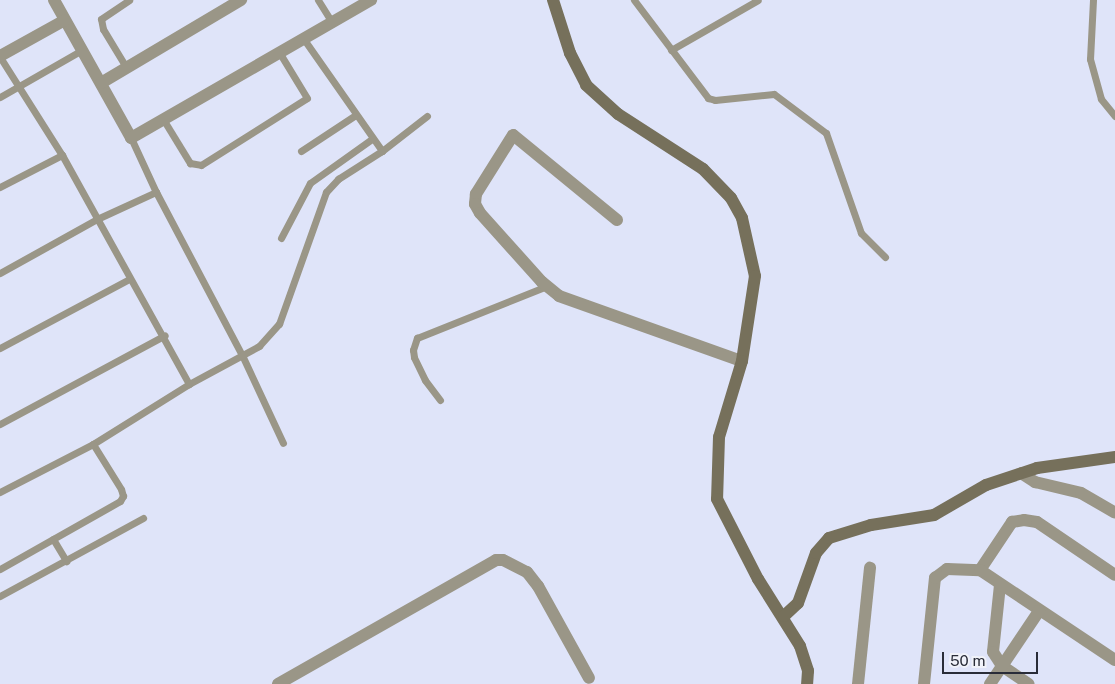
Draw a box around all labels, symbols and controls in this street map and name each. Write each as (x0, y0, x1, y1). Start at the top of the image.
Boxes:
scale bar (945, 642, 1041, 674)
text: 50 m (950, 652, 985, 669)

